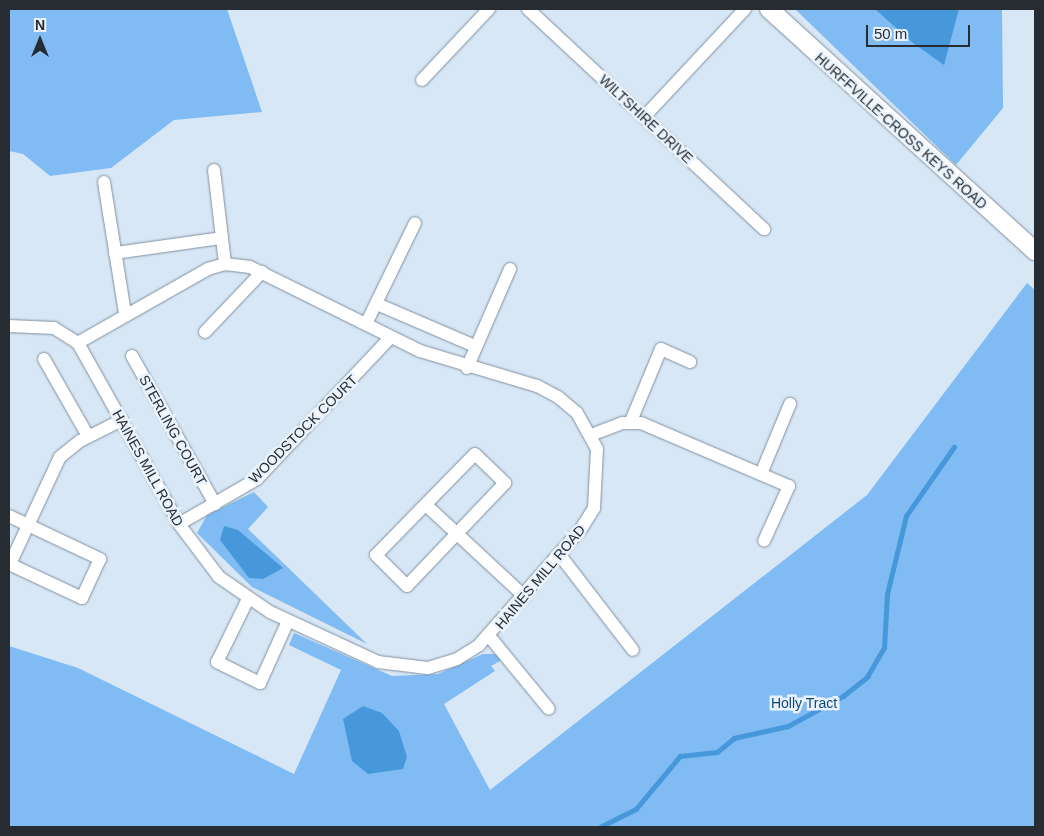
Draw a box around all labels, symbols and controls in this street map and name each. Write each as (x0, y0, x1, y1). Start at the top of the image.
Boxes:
north arrow (15, 15, 65, 65)
scale bar (869, 15, 973, 47)
text: N (35, 17, 45, 33)
text: 50 m (874, 25, 907, 42)
street label: HURFFVILLE-CROSS KEYS ROAD (812, 49, 990, 213)
street label: WILTSHIRE DRIVE (596, 71, 696, 167)
street label: WOODSTOCK COURT (245, 371, 361, 487)
street label: STERLING COURT (136, 372, 210, 488)
street label: HAINES MILL ROAD (109, 406, 187, 530)
street label: HAINES MILL ROAD (491, 521, 589, 633)
park label: Holly Tract (771, 695, 837, 711)

